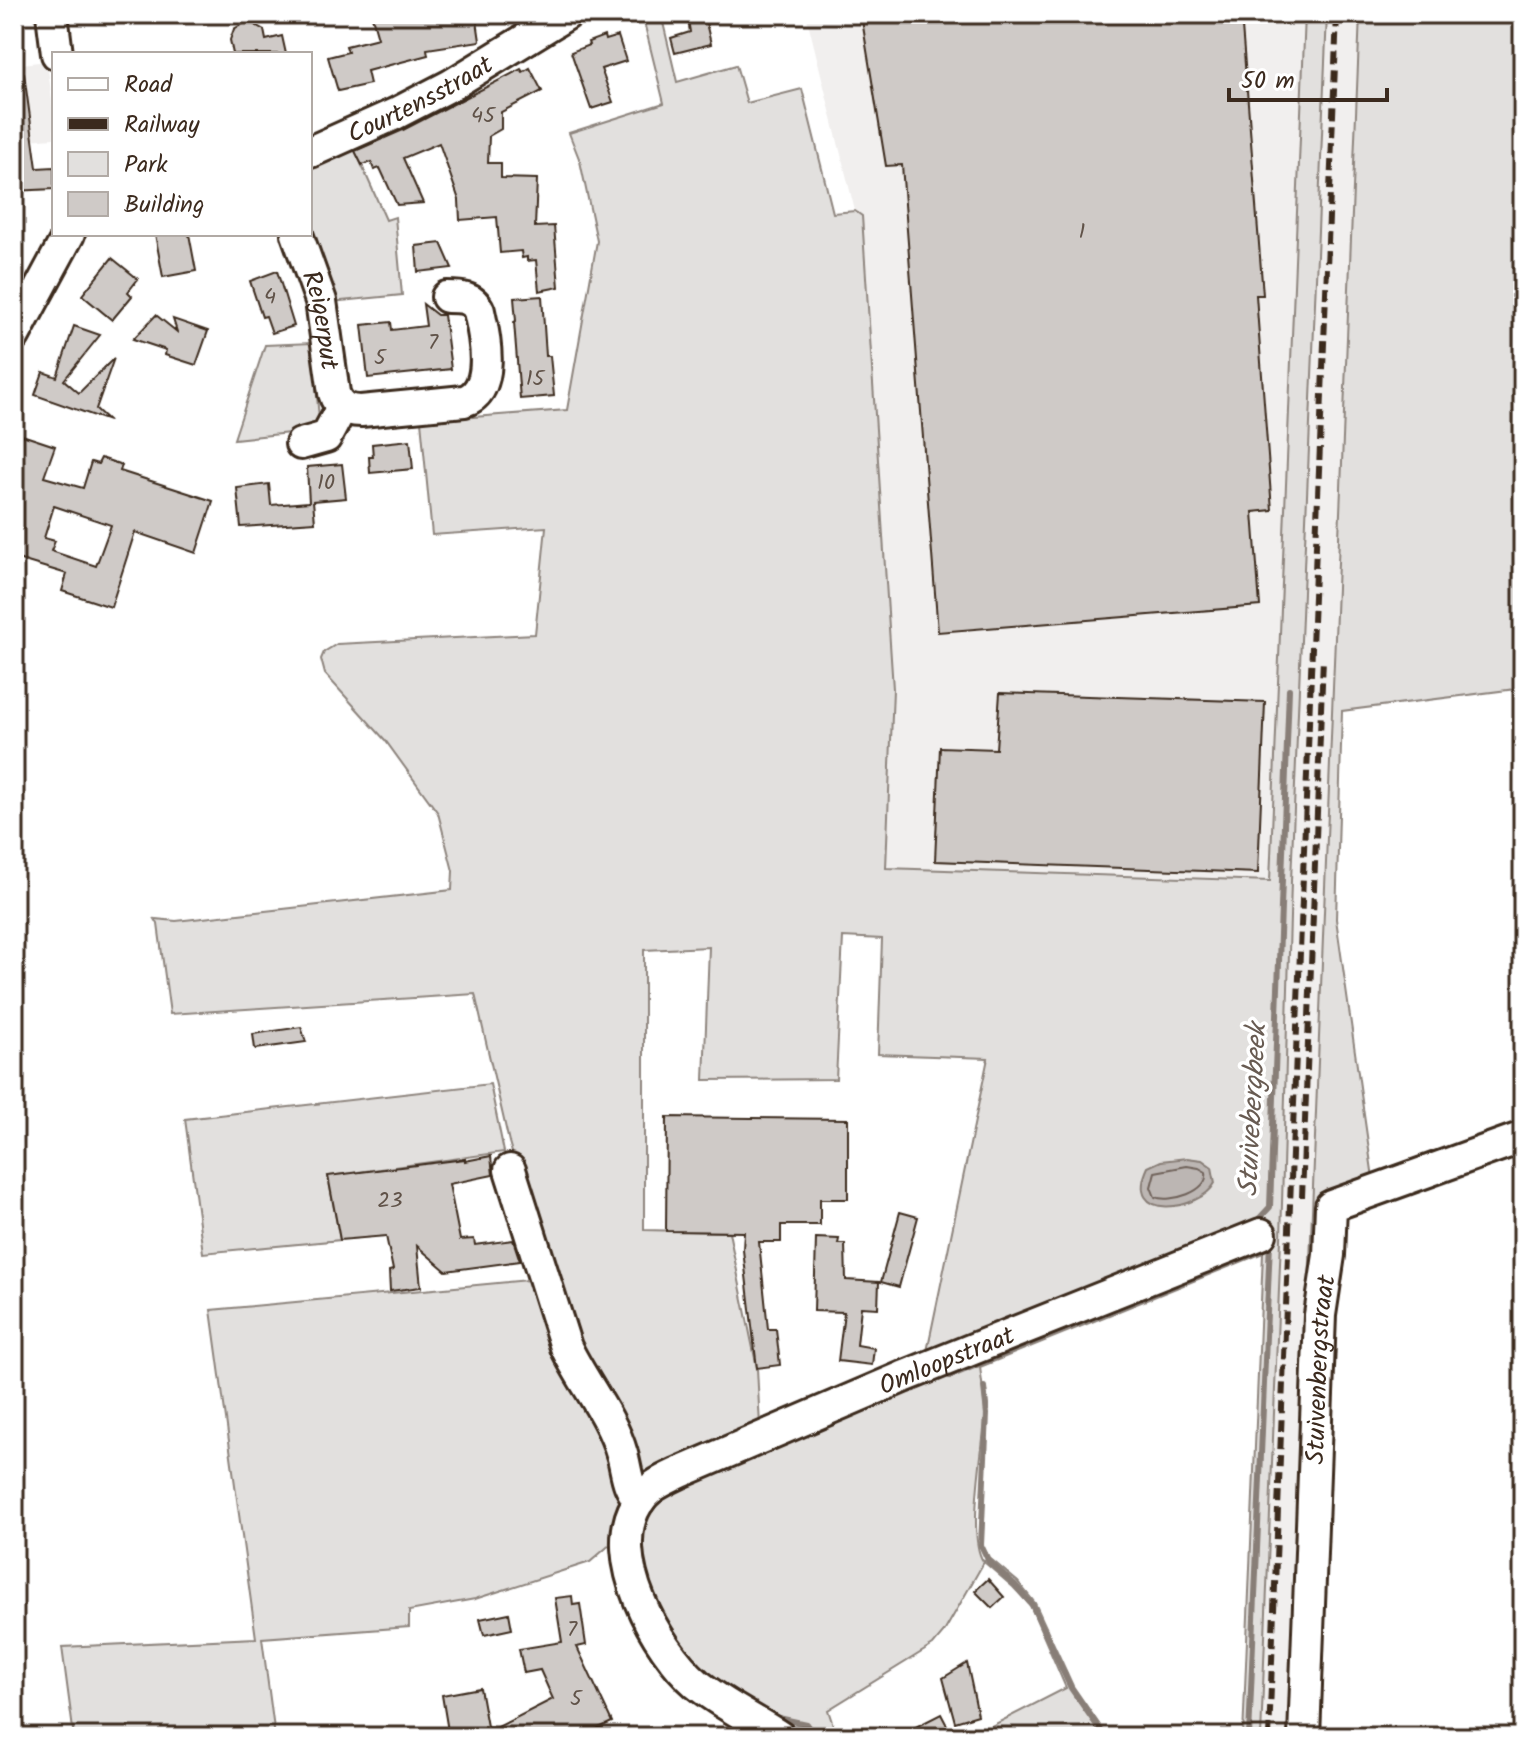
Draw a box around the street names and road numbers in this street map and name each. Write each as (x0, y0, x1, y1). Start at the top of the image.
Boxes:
street label: Courtensstraat (341, 45, 503, 156)
street label: Reigerput (289, 265, 350, 374)
street label: Stuivenbergstraat (1295, 1271, 1349, 1465)
street label: Omloopstraat (872, 1315, 1022, 1408)

